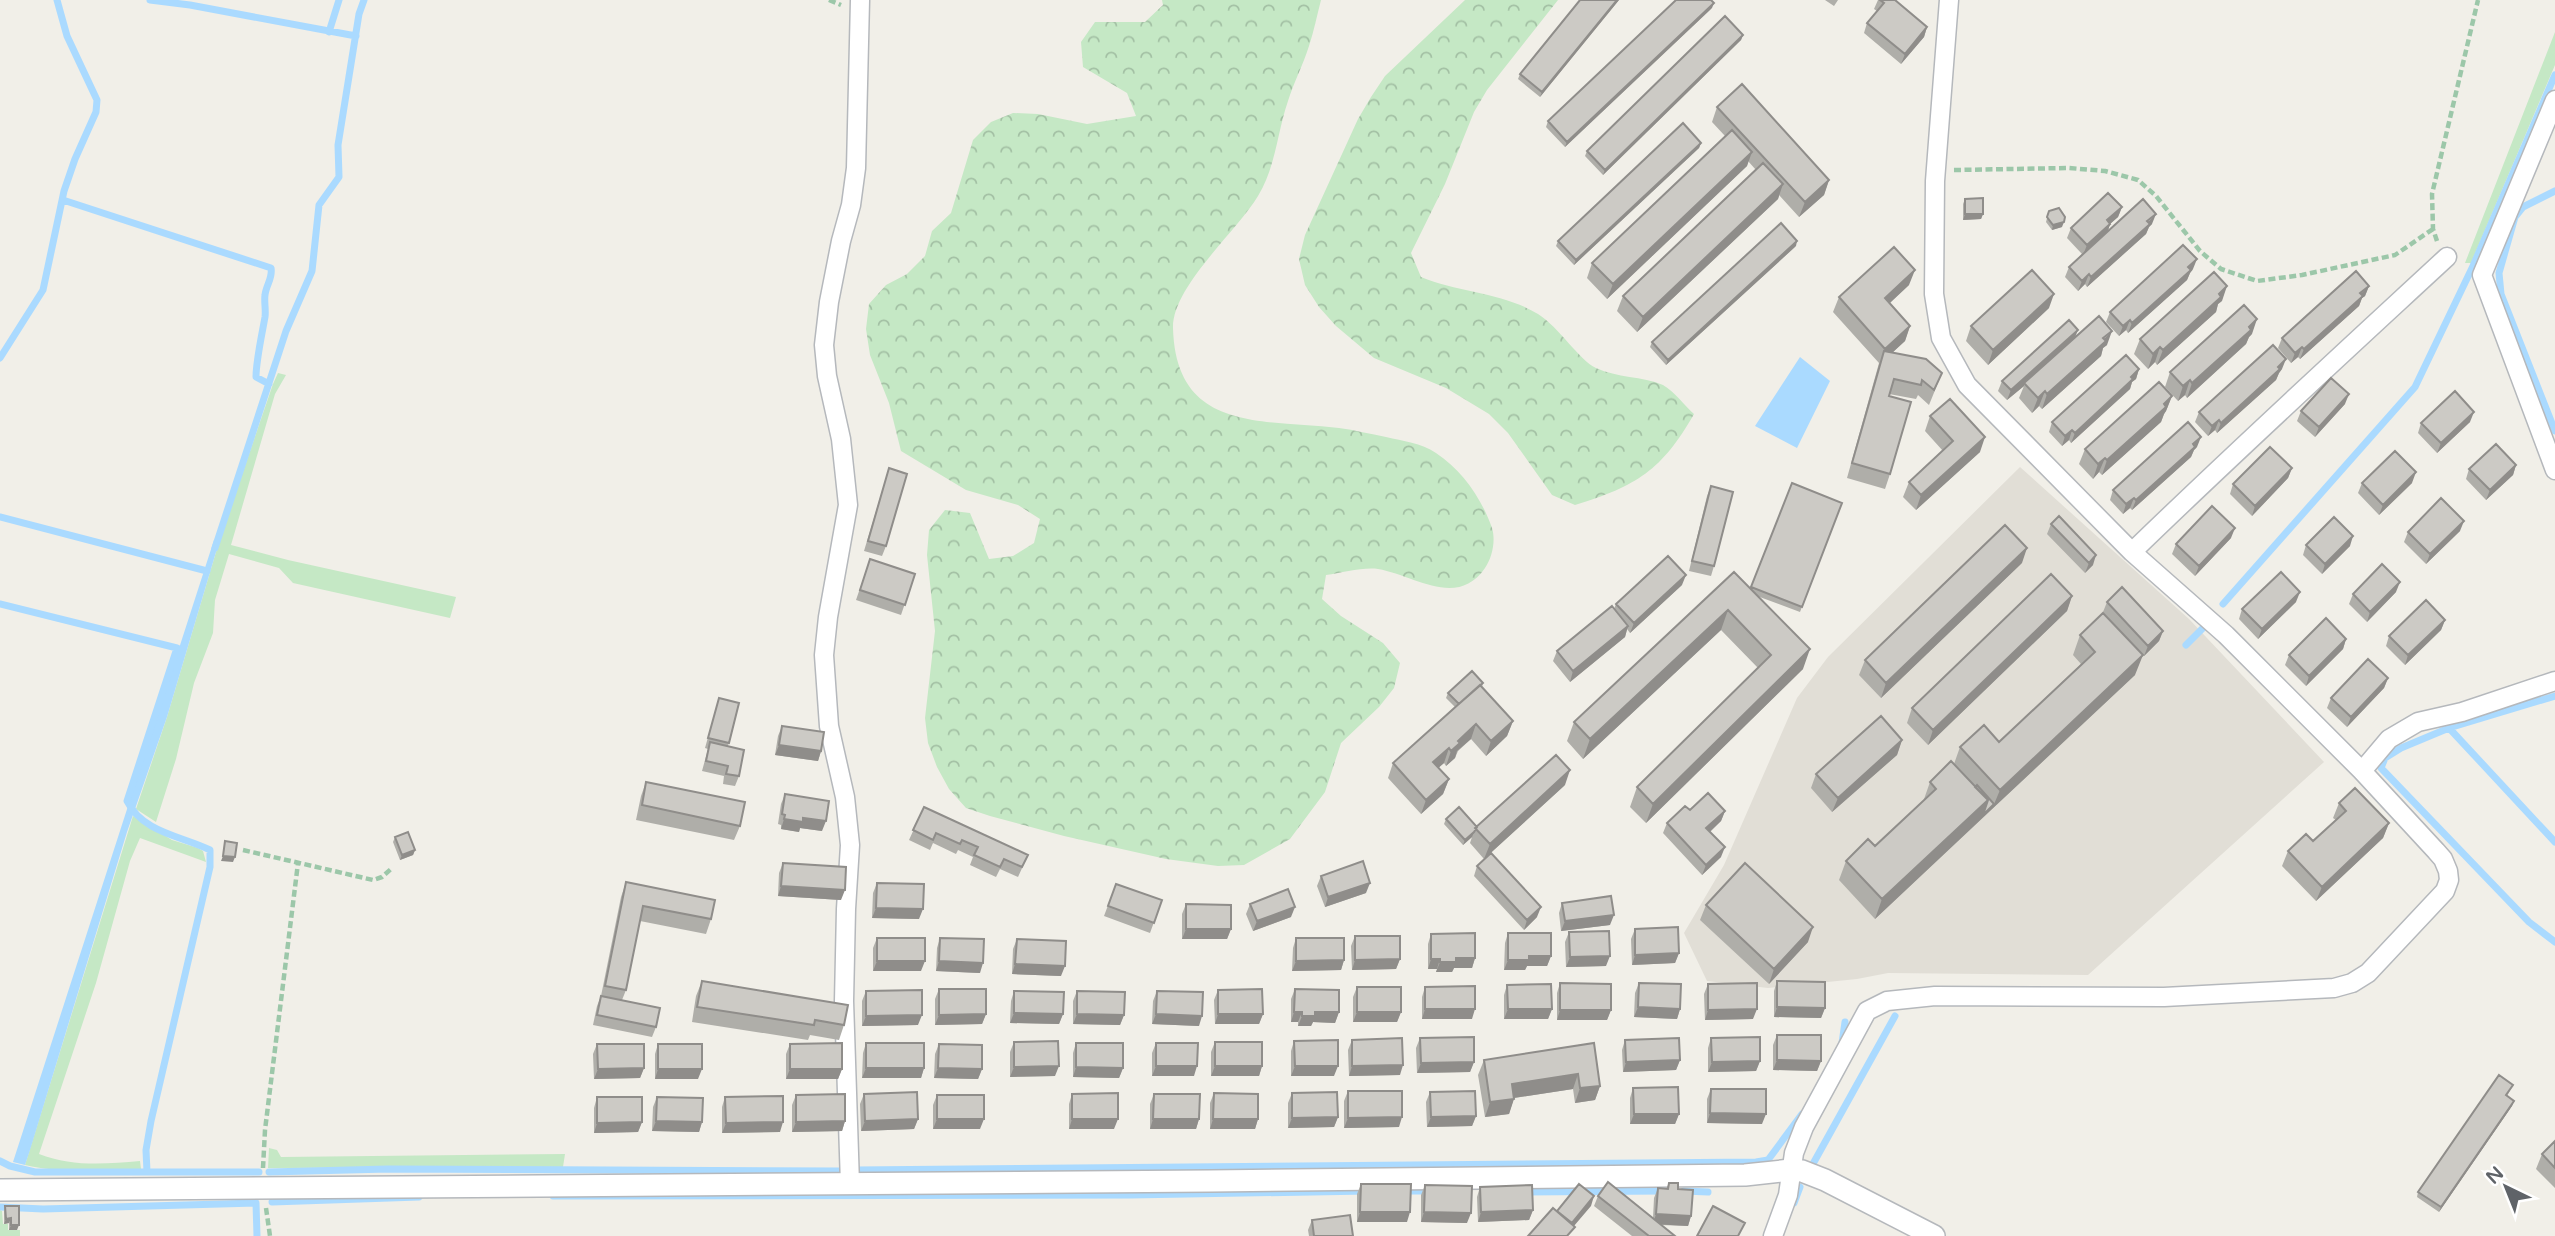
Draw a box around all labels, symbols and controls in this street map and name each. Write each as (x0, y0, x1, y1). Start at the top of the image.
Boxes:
north arrow (2471, 1152, 2541, 1222)
text: N (2482, 1162, 2508, 1189)

